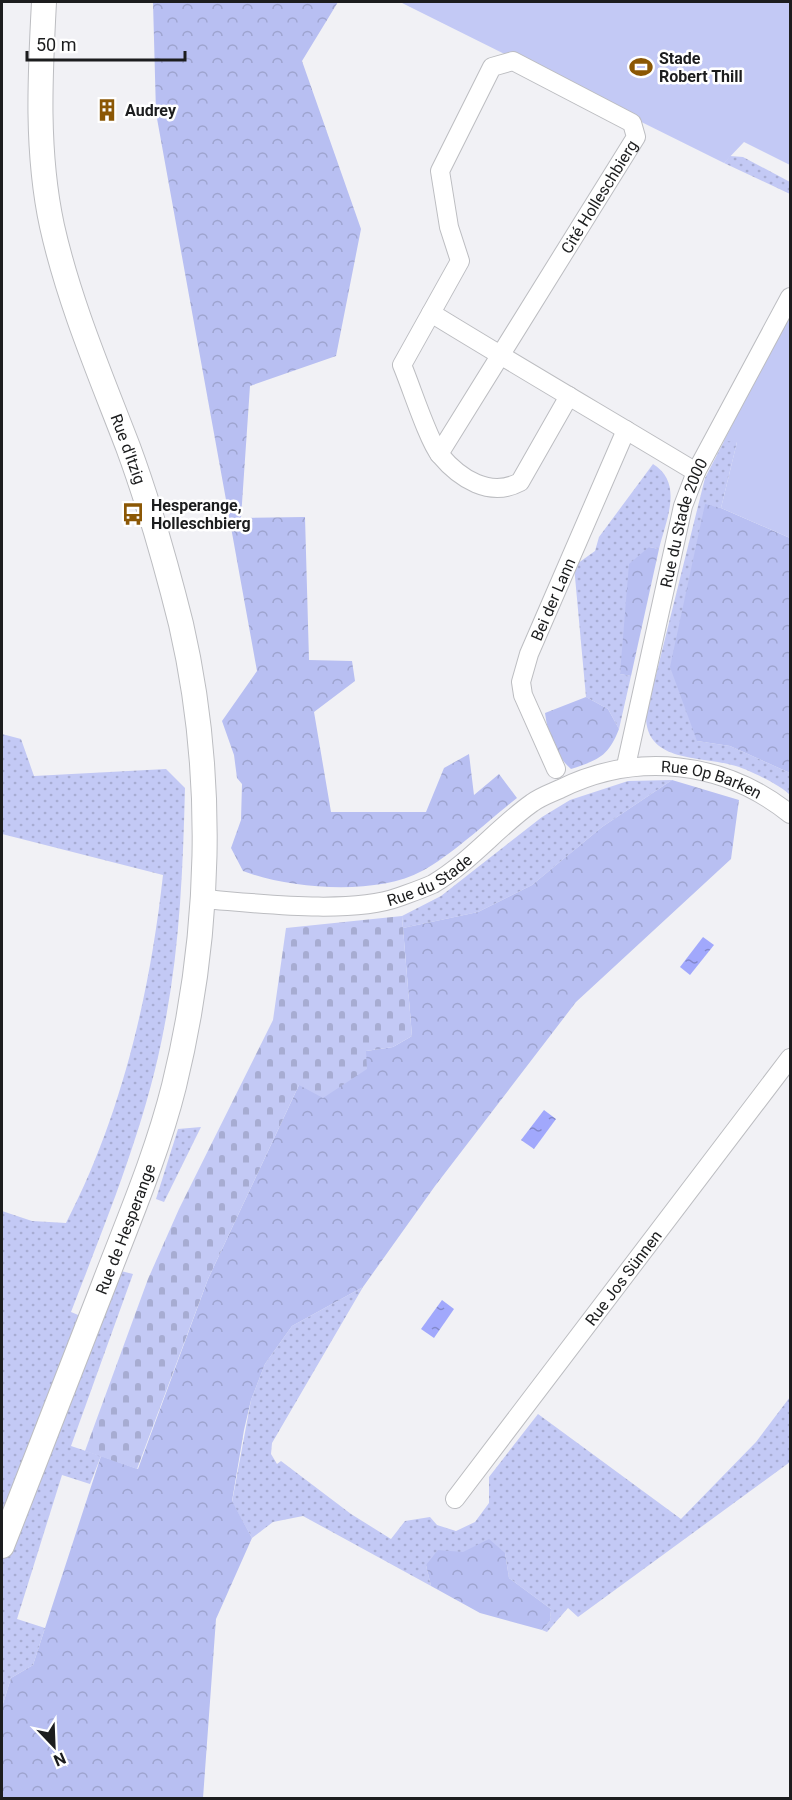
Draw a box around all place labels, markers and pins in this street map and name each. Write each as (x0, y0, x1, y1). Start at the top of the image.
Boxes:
place label: Stade Robert Thill (659, 49, 743, 86)
sports icon: Stade Robert Thill (628, 54, 654, 80)
building icon: Audrey (94, 97, 120, 123)
place label: Audrey (125, 101, 177, 120)
place label: Hesperange, Holleschbierg (151, 496, 251, 533)
bus stop icon: Hesperange, Holleschbierg (120, 501, 146, 527)

